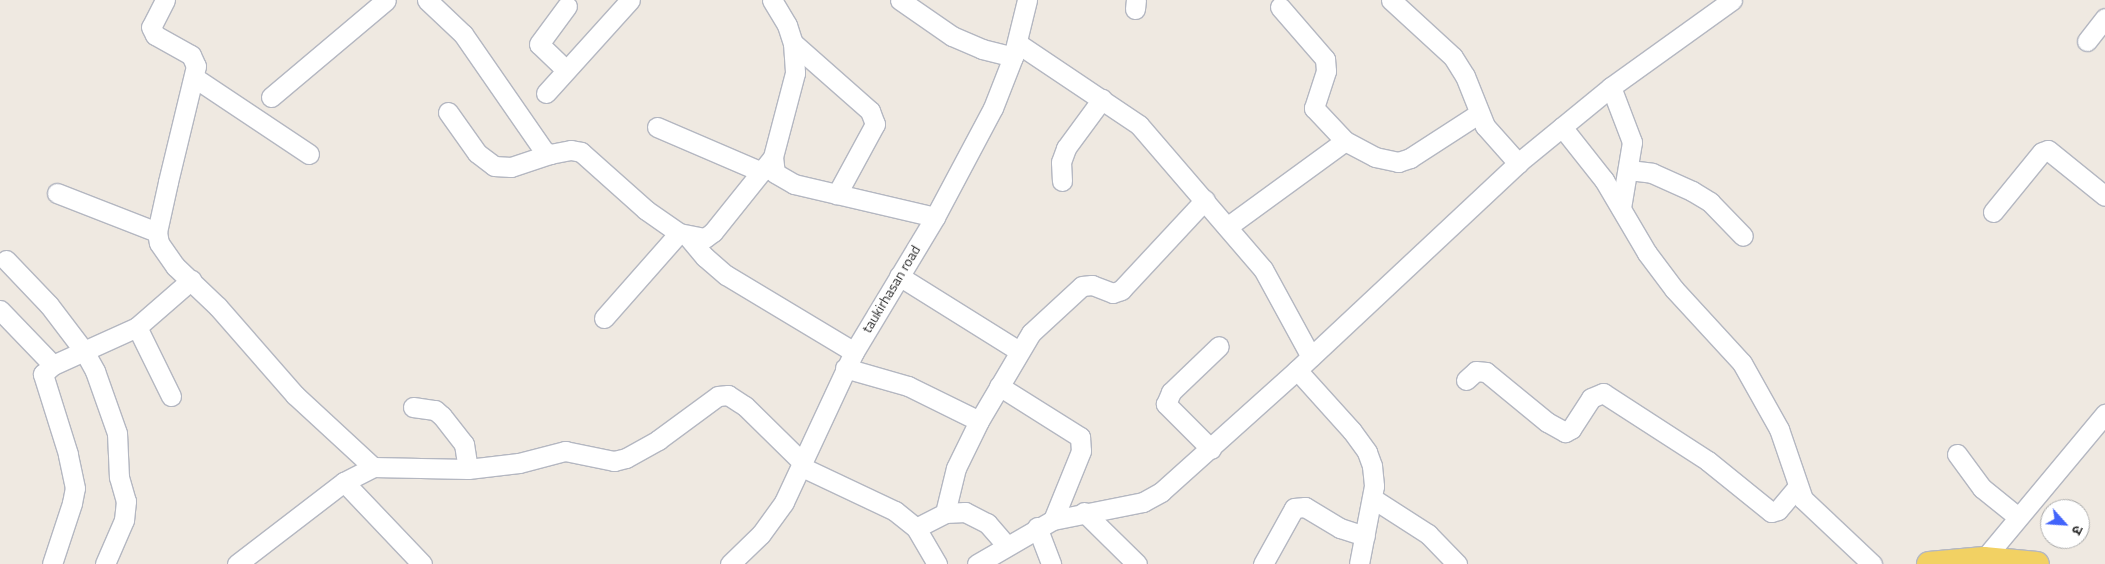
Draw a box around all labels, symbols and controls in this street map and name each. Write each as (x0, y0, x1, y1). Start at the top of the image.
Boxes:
street label: taukirhasan road (858, 242, 924, 336)
north arrow (2040, 499, 2090, 549)
text: उ (2067, 522, 2089, 539)

